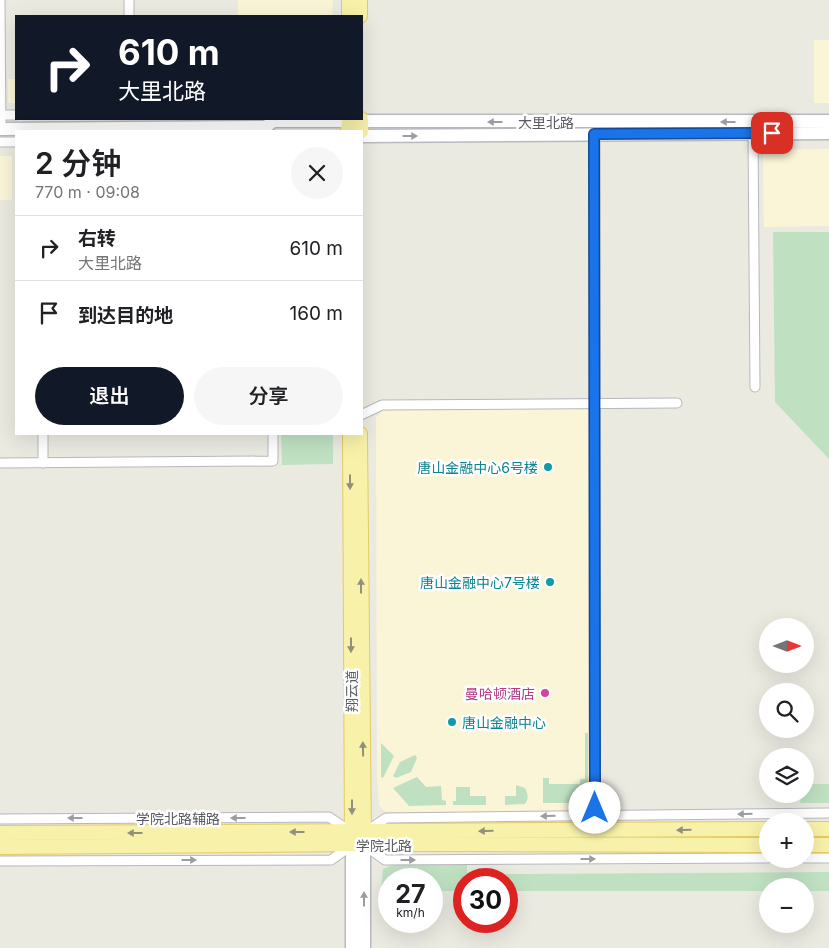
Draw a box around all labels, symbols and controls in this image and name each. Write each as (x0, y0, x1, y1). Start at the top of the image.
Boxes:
text: 610 m (118, 31, 220, 73)
icon: right (35, 35, 100, 100)
text: 大里北路 (118, 78, 206, 104)
pin (751, 112, 793, 154)
street label: 大里北路 (518, 114, 574, 131)
one-way arrow (487, 118, 503, 126)
one-way arrow (720, 118, 736, 126)
icon: arrive (758, 119, 786, 147)
one-way arrow (402, 132, 418, 140)
text: 2 分钟 (35, 145, 121, 181)
button: close (291, 147, 343, 199)
text: 770 m · 09:08 (35, 182, 140, 202)
text: 右转 (78, 227, 116, 250)
icon: right (35, 234, 63, 262)
text: 610 m (290, 237, 343, 260)
text: 大里北路 (78, 253, 142, 273)
icon: arrive (35, 299, 63, 327)
text: 160 m (290, 302, 343, 325)
text: 到达目的地 (78, 304, 173, 327)
button: 退出 (35, 367, 184, 425)
button: 分享 (194, 367, 343, 425)
place label: 唐山金融中心6号楼 (417, 459, 538, 476)
marker: 唐山金融中心6号楼 (542, 461, 554, 473)
one-way arrow (346, 475, 354, 491)
place label: 唐山金融中心7号楼 (420, 574, 540, 591)
marker: 唐山金融中心7号楼 (544, 576, 556, 588)
one-way arrow (357, 578, 365, 594)
north arrow (759, 618, 814, 672)
map controls (759, 618, 814, 933)
one-way arrow (347, 637, 355, 653)
street label: 翔云道 (343, 670, 360, 712)
button: search (759, 683, 814, 738)
place label: 曼哈顿酒店 (465, 685, 535, 702)
marker: 曼哈顿酒店 (539, 687, 551, 699)
place label: 唐山金融中心 (462, 714, 546, 731)
marker: 唐山金融中心 (446, 716, 458, 728)
one-way arrow (359, 741, 367, 757)
button: layers (759, 748, 814, 803)
position arrow (568, 781, 620, 833)
one-way arrow (348, 800, 356, 816)
street label: 学院北路辅路 (136, 810, 220, 827)
one-way arrow (737, 810, 753, 818)
one-way arrow (540, 813, 556, 821)
button: + (759, 813, 814, 868)
one-way arrow (67, 814, 83, 822)
one-way arrow (229, 814, 245, 822)
one-way arrow (676, 826, 692, 834)
one-way arrow (478, 827, 494, 835)
one-way arrow (289, 828, 305, 836)
one-way arrow (127, 829, 143, 837)
street label: 学院北路 (356, 837, 412, 854)
one-way arrow (580, 855, 596, 863)
one-way arrow (181, 856, 197, 864)
one-way arrow (400, 856, 416, 864)
speed limit sign: 30 (453, 868, 518, 933)
button: − (759, 878, 814, 933)
text: 27 (395, 879, 426, 909)
one-way arrow (360, 891, 368, 907)
text: km/h (396, 905, 425, 920)

